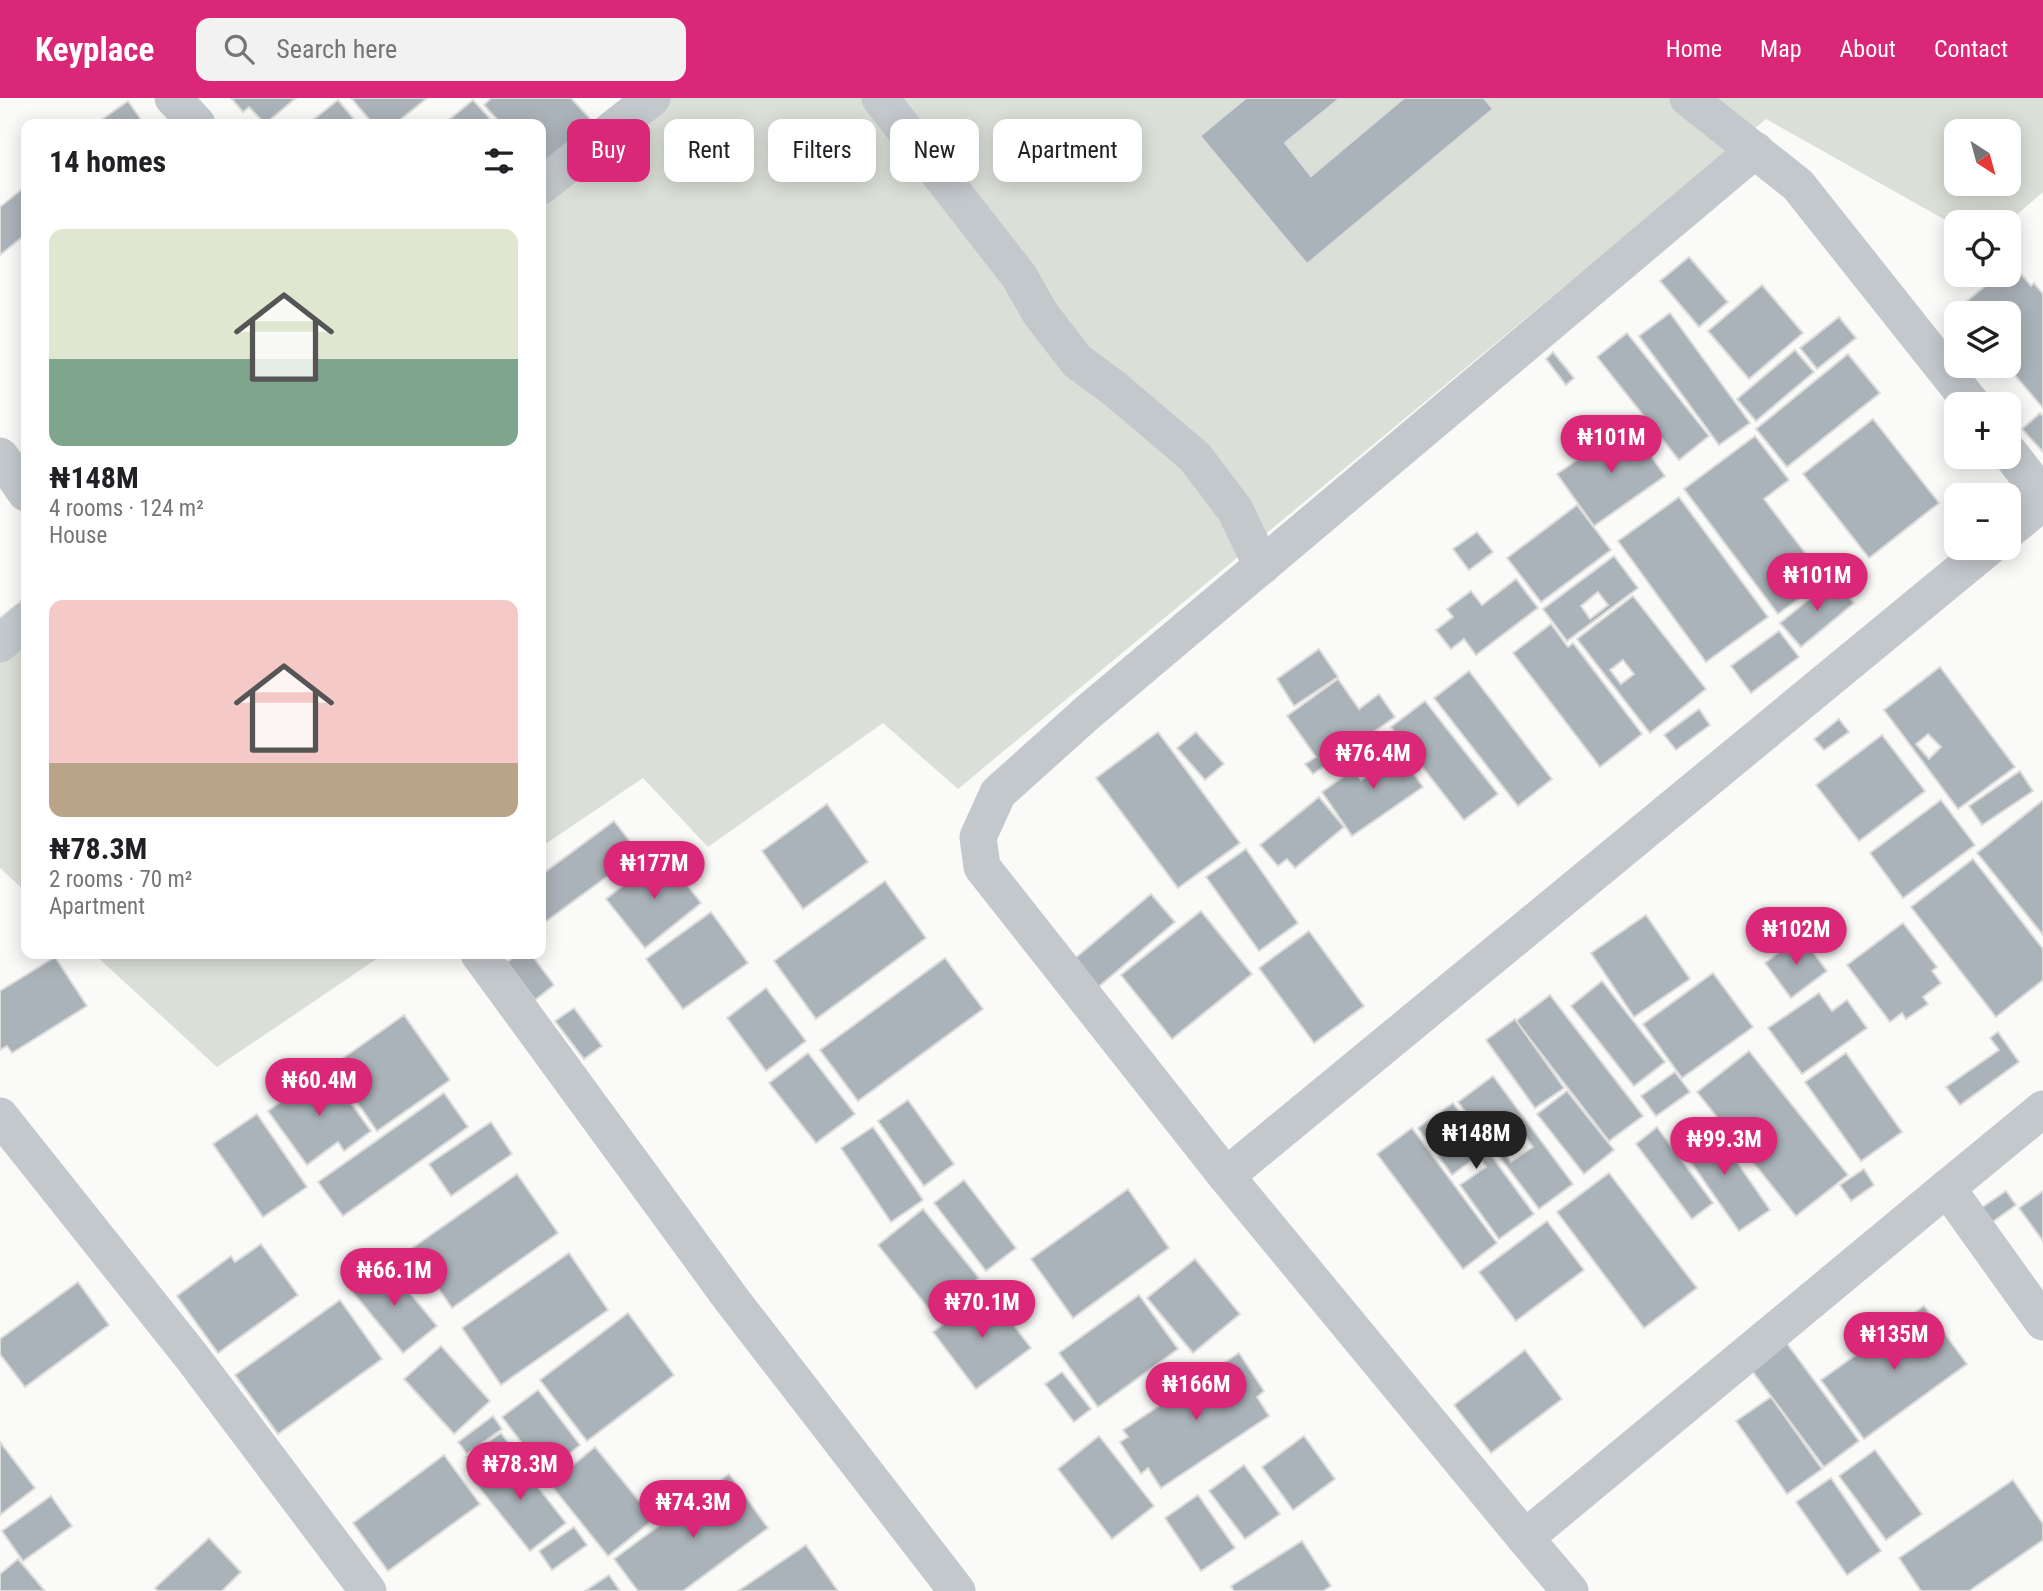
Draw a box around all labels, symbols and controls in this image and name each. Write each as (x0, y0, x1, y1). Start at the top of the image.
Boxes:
search box (196, 18, 686, 81)
text: Keyplace (35, 30, 154, 69)
icon: search (220, 30, 258, 68)
text: Search here (276, 34, 397, 64)
text: Home (1666, 35, 1722, 63)
text: Map (1760, 35, 1802, 63)
text: About (1840, 35, 1896, 63)
text: Contact (1934, 35, 2008, 63)
chip: Buy (567, 119, 650, 182)
chip: Rent (664, 119, 754, 182)
chip: Filters (768, 119, 876, 182)
chip: New (890, 119, 979, 182)
chip: Apartment (993, 119, 1142, 182)
north arrow (1944, 119, 2021, 196)
map controls (1944, 119, 2021, 560)
icon: filters (480, 142, 518, 180)
text: 14 homes (49, 144, 166, 179)
button: locate (1944, 210, 2021, 287)
icon: home (221, 274, 347, 400)
button: layers (1944, 301, 2021, 378)
button: + (1944, 392, 2021, 469)
pin: ₦101M (1562, 416, 1660, 475)
text: ₦101M (1577, 424, 1645, 451)
text: ₦148M (49, 460, 139, 495)
button: − (1944, 483, 2021, 560)
text: 4 rooms · 124 m² (49, 495, 204, 522)
text: House (49, 522, 107, 549)
pin: ₦101M (1768, 554, 1866, 613)
text: ₦101M (1783, 562, 1851, 589)
icon: home (221, 645, 347, 771)
pin: ₦76.4M (1316, 732, 1430, 791)
text: ₦76.4M (1335, 740, 1411, 767)
text: ₦78.3M (49, 831, 147, 866)
pin: ₦177M (605, 842, 703, 901)
text: ₦177M (620, 850, 688, 877)
text: 2 rooms · 70 m² (49, 866, 192, 893)
text: Apartment (49, 893, 145, 920)
pin: ₦102M (1747, 908, 1845, 967)
text: ₦102M (1762, 916, 1830, 943)
pin: ₦60.4M (262, 1058, 376, 1118)
text: ₦60.4M (281, 1067, 357, 1094)
pin: ₦148M (1427, 1112, 1525, 1171)
pin: ₦99.3M (1667, 1118, 1781, 1177)
text: ₦148M (1442, 1120, 1510, 1147)
text: ₦99.3M (1686, 1126, 1762, 1153)
pin: ₦66.1M (337, 1248, 451, 1308)
text: ₦66.1M (356, 1257, 432, 1284)
pin: ₦70.1M (925, 1280, 1039, 1340)
text: ₦70.1M (944, 1289, 1020, 1316)
pin: ₦135M (1845, 1312, 1943, 1372)
text: ₦135M (1860, 1321, 1928, 1348)
pin: ₦166M (1147, 1362, 1245, 1422)
text: ₦166M (1162, 1371, 1230, 1398)
pin: ₦78.3M (463, 1442, 577, 1502)
text: ₦78.3M (482, 1451, 558, 1478)
pin: ₦74.3M (636, 1480, 750, 1540)
text: ₦74.3M (655, 1489, 731, 1516)

